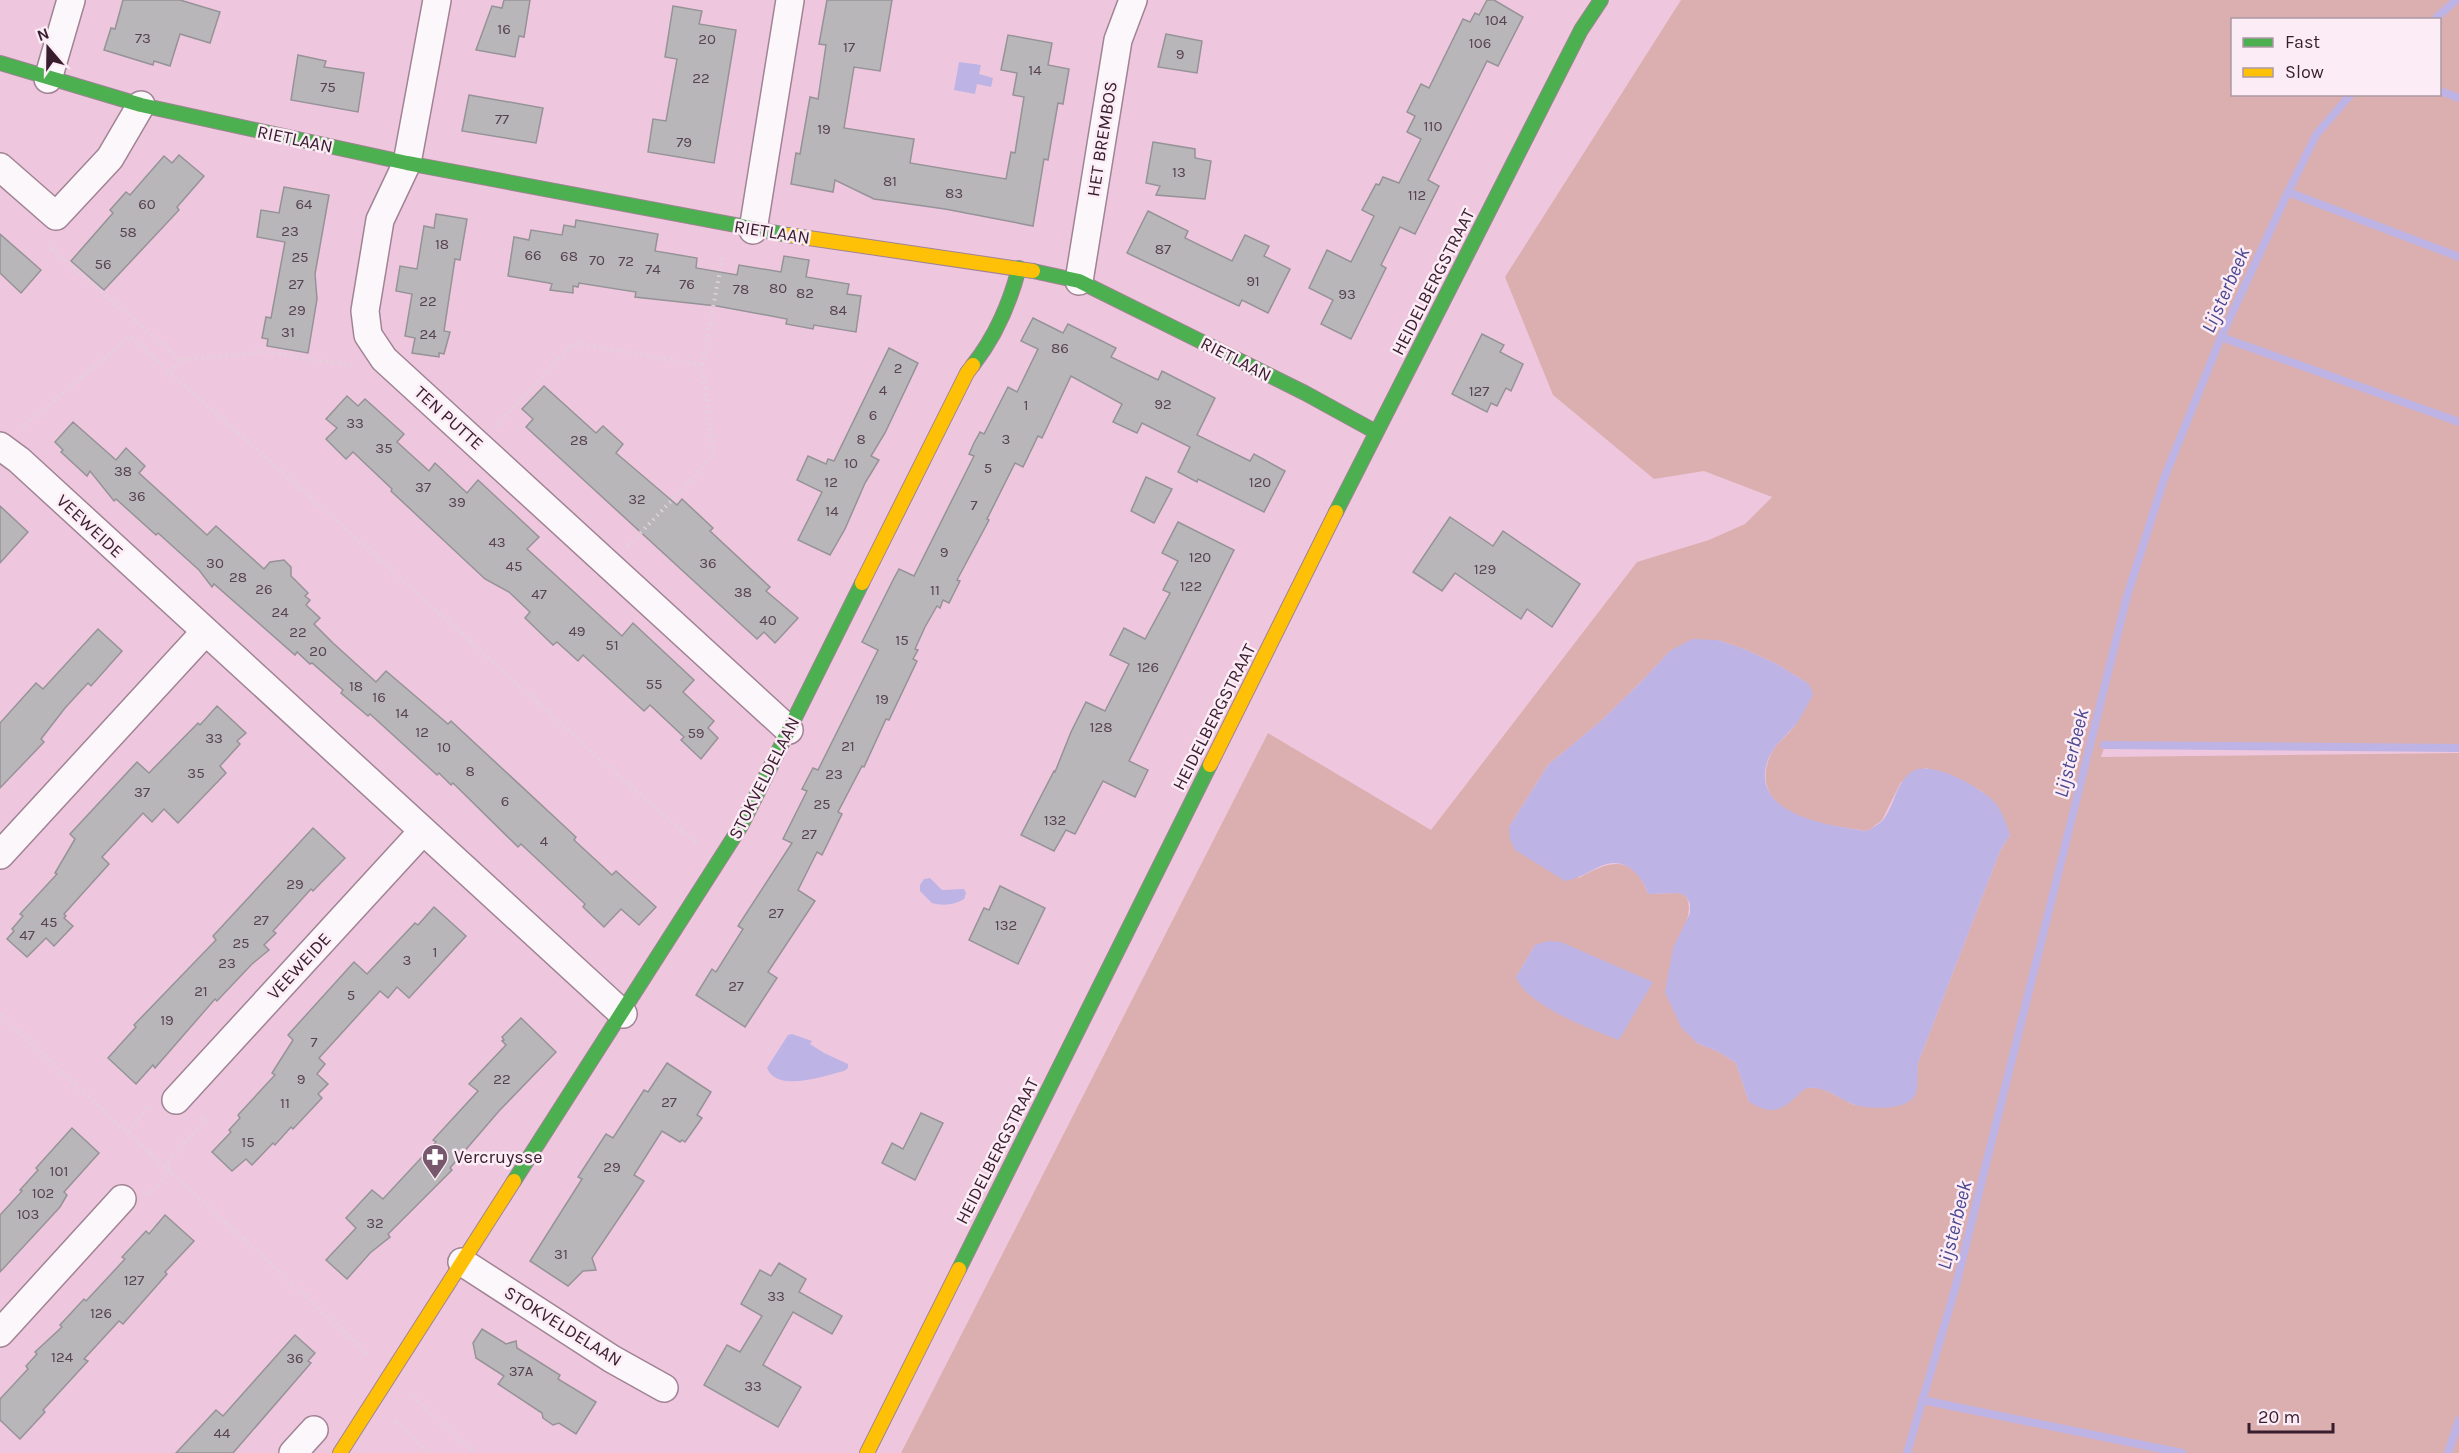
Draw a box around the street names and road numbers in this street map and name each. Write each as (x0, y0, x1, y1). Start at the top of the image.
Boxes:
street label: HET BREMBOS (1082, 80, 1122, 198)
street label: RIETLAAN (255, 120, 335, 158)
street label: HEIDELBERGSTRAAT (1387, 205, 1479, 359)
street label: RIETLAAN (732, 215, 812, 249)
street label: RIETLAAN (1197, 332, 1275, 386)
street label: TEN PUTTE (410, 381, 488, 455)
street label: VEEWEIDE (52, 489, 128, 563)
street label: HEIDELBERGSTRAAT (1168, 640, 1260, 794)
street label: STOKVELDELAAN (724, 713, 804, 843)
street label: VEEWEIDE (262, 928, 336, 1004)
street label: HEIDELBERGSTRAAT (951, 1074, 1043, 1228)
street label: STOKVELDELAAN (500, 1281, 626, 1371)

